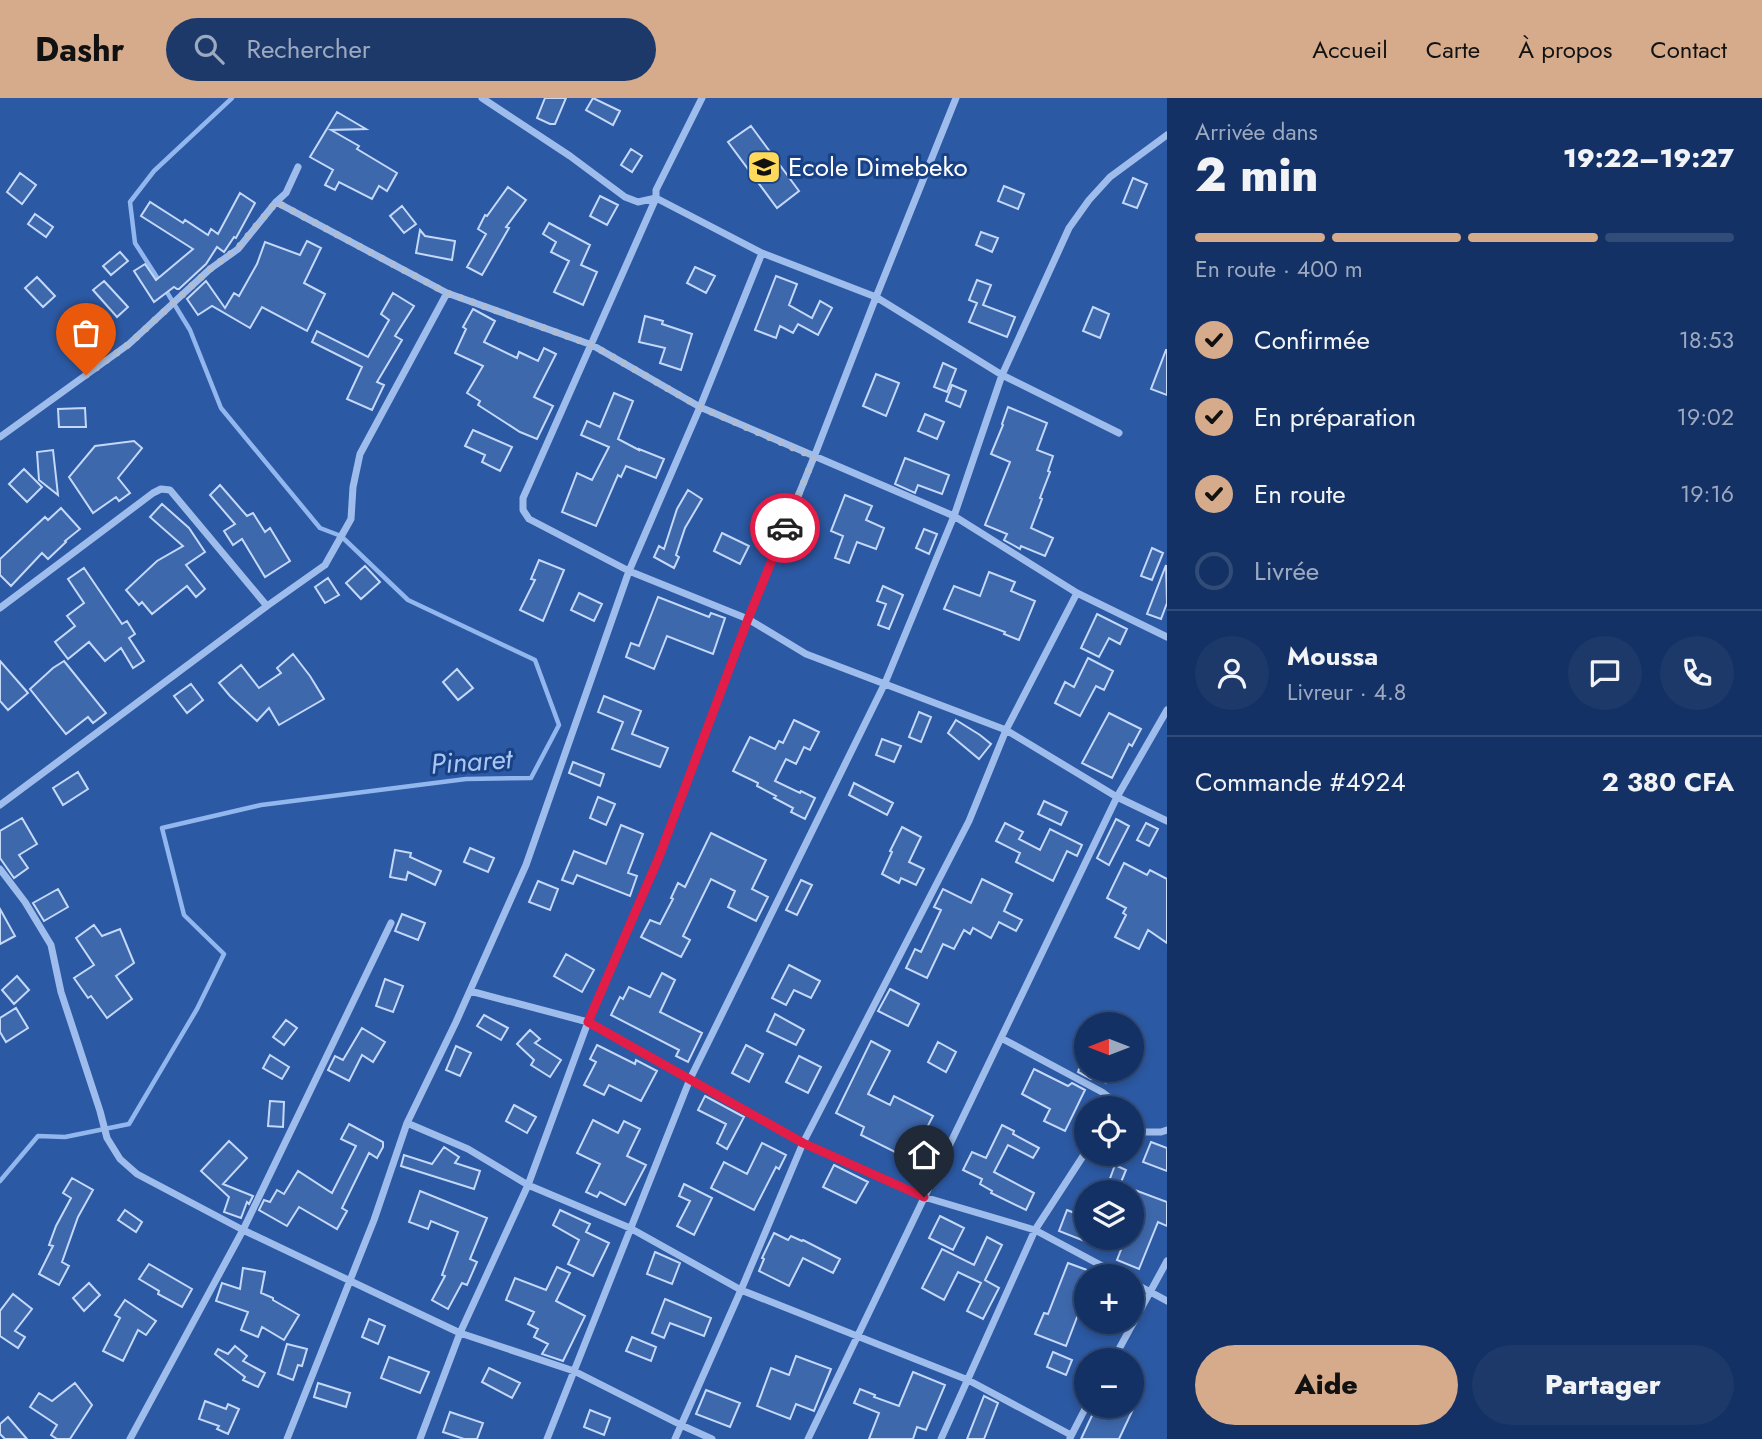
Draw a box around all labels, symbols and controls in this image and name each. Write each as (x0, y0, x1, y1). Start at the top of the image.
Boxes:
search box (166, 18, 656, 81)
text: Dashr (35, 26, 124, 73)
icon: search (190, 30, 228, 68)
text: Rechercher (246, 30, 371, 68)
text: Accueil (1312, 32, 1388, 67)
text: Carte (1426, 32, 1480, 67)
text: À propos (1518, 32, 1612, 67)
text: Contact (1650, 32, 1727, 67)
text: Arrivée dans (1195, 115, 1318, 149)
text: 19:22–19:27 (1563, 139, 1734, 177)
text: 2 min (1195, 142, 1319, 208)
school or university icon: Ecole Dimebeko (745, 148, 783, 186)
place label: Ecole Dimebeko (788, 148, 968, 186)
text: En route · 400 m (1195, 252, 1363, 286)
pin (56, 303, 116, 375)
icon: bag (67, 314, 105, 352)
icon: check (1195, 321, 1233, 359)
text: Confirmée (1254, 321, 1370, 359)
text: 18:53 (1679, 323, 1734, 357)
icon: check (1195, 398, 1233, 436)
text: En préparation (1254, 398, 1416, 436)
text: 19:02 (1677, 400, 1734, 434)
icon: check (1195, 475, 1233, 513)
text: En route (1254, 475, 1346, 513)
text: 19:16 (1680, 477, 1734, 511)
courier (750, 493, 820, 563)
icon: car (766, 509, 804, 547)
text: Livrée (1254, 552, 1319, 590)
button: person (1195, 636, 1269, 710)
button: chat (1568, 636, 1642, 710)
button: phone (1660, 636, 1734, 710)
text: Moussa (1287, 637, 1378, 675)
text: Livreur · 4.8 (1287, 675, 1406, 709)
water label: Pinaret (429, 738, 514, 785)
text: Commande #4924 (1195, 763, 1406, 801)
text: 2 380 CFA (1602, 763, 1734, 801)
north arrow (1074, 1012, 1144, 1082)
map controls (1074, 1012, 1144, 1418)
button: locate (1074, 1096, 1144, 1166)
pin (894, 1125, 954, 1197)
icon: home (905, 1136, 943, 1174)
button: layers (1074, 1180, 1144, 1250)
button: + (1074, 1264, 1144, 1334)
button: Aide (1195, 1345, 1458, 1425)
button: Partager (1472, 1345, 1734, 1425)
button: − (1074, 1348, 1144, 1418)

